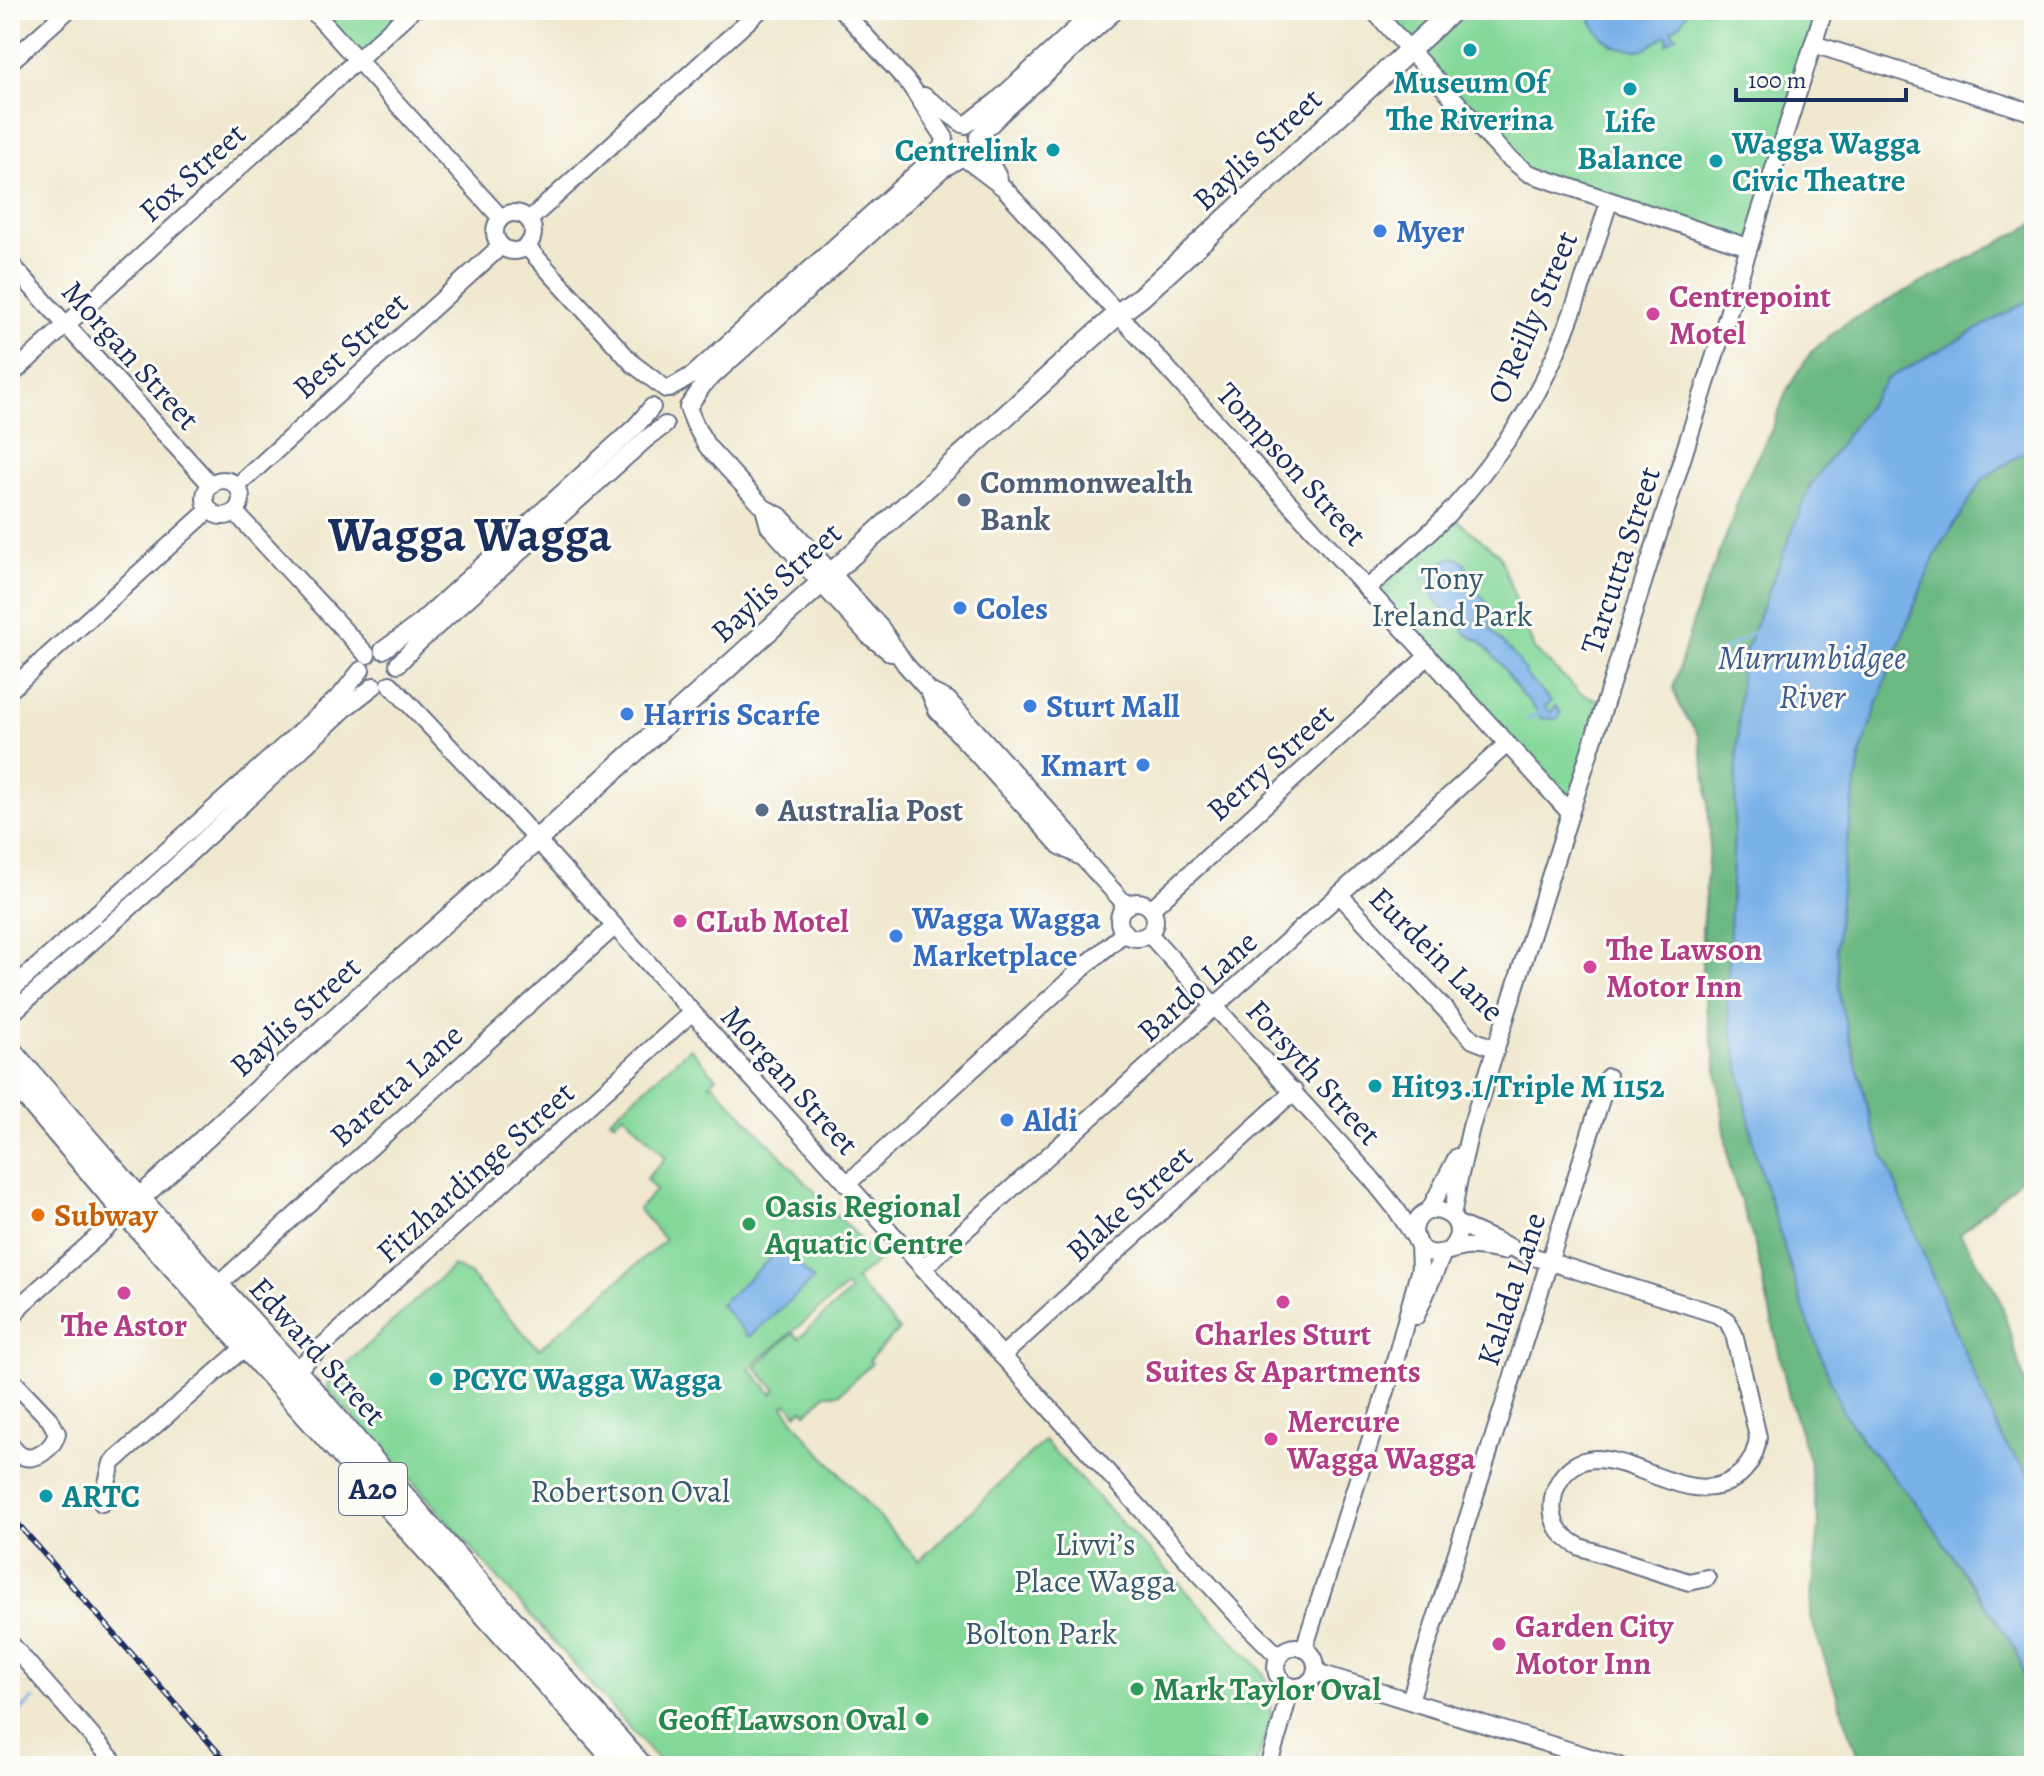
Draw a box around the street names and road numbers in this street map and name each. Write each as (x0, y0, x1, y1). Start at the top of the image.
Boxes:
street label: Baylis Street (1183, 78, 1331, 220)
street label: Fox Street (129, 112, 255, 232)
street label: O'Reilly Street (1476, 224, 1588, 410)
street label: Morgan Street (52, 271, 210, 439)
street label: Best Street (283, 281, 417, 409)
street label: Tompson Street (1207, 373, 1377, 555)
street label: Tarcutta Street (1569, 461, 1671, 659)
street label: Baylis Street (701, 511, 851, 653)
street label: Berry Street (1197, 693, 1343, 831)
street label: Eurdein Lane (1360, 877, 1514, 1031)
street label: Bardo Lane (1127, 920, 1267, 1052)
street label: Baylis Street (220, 945, 370, 1087)
street label: Forsyth Street (1236, 989, 1392, 1155)
street label: Morgan Street (711, 996, 869, 1164)
street label: Baretta Lane (320, 1013, 472, 1157)
street label: Fitzhardinge Street (366, 1071, 584, 1273)
street label: Blake Street (1056, 1134, 1202, 1272)
street label: Kalada Lane (1466, 1207, 1556, 1371)
street label: Edward Street (239, 1267, 397, 1435)
road number: A20 (339, 1463, 407, 1515)

